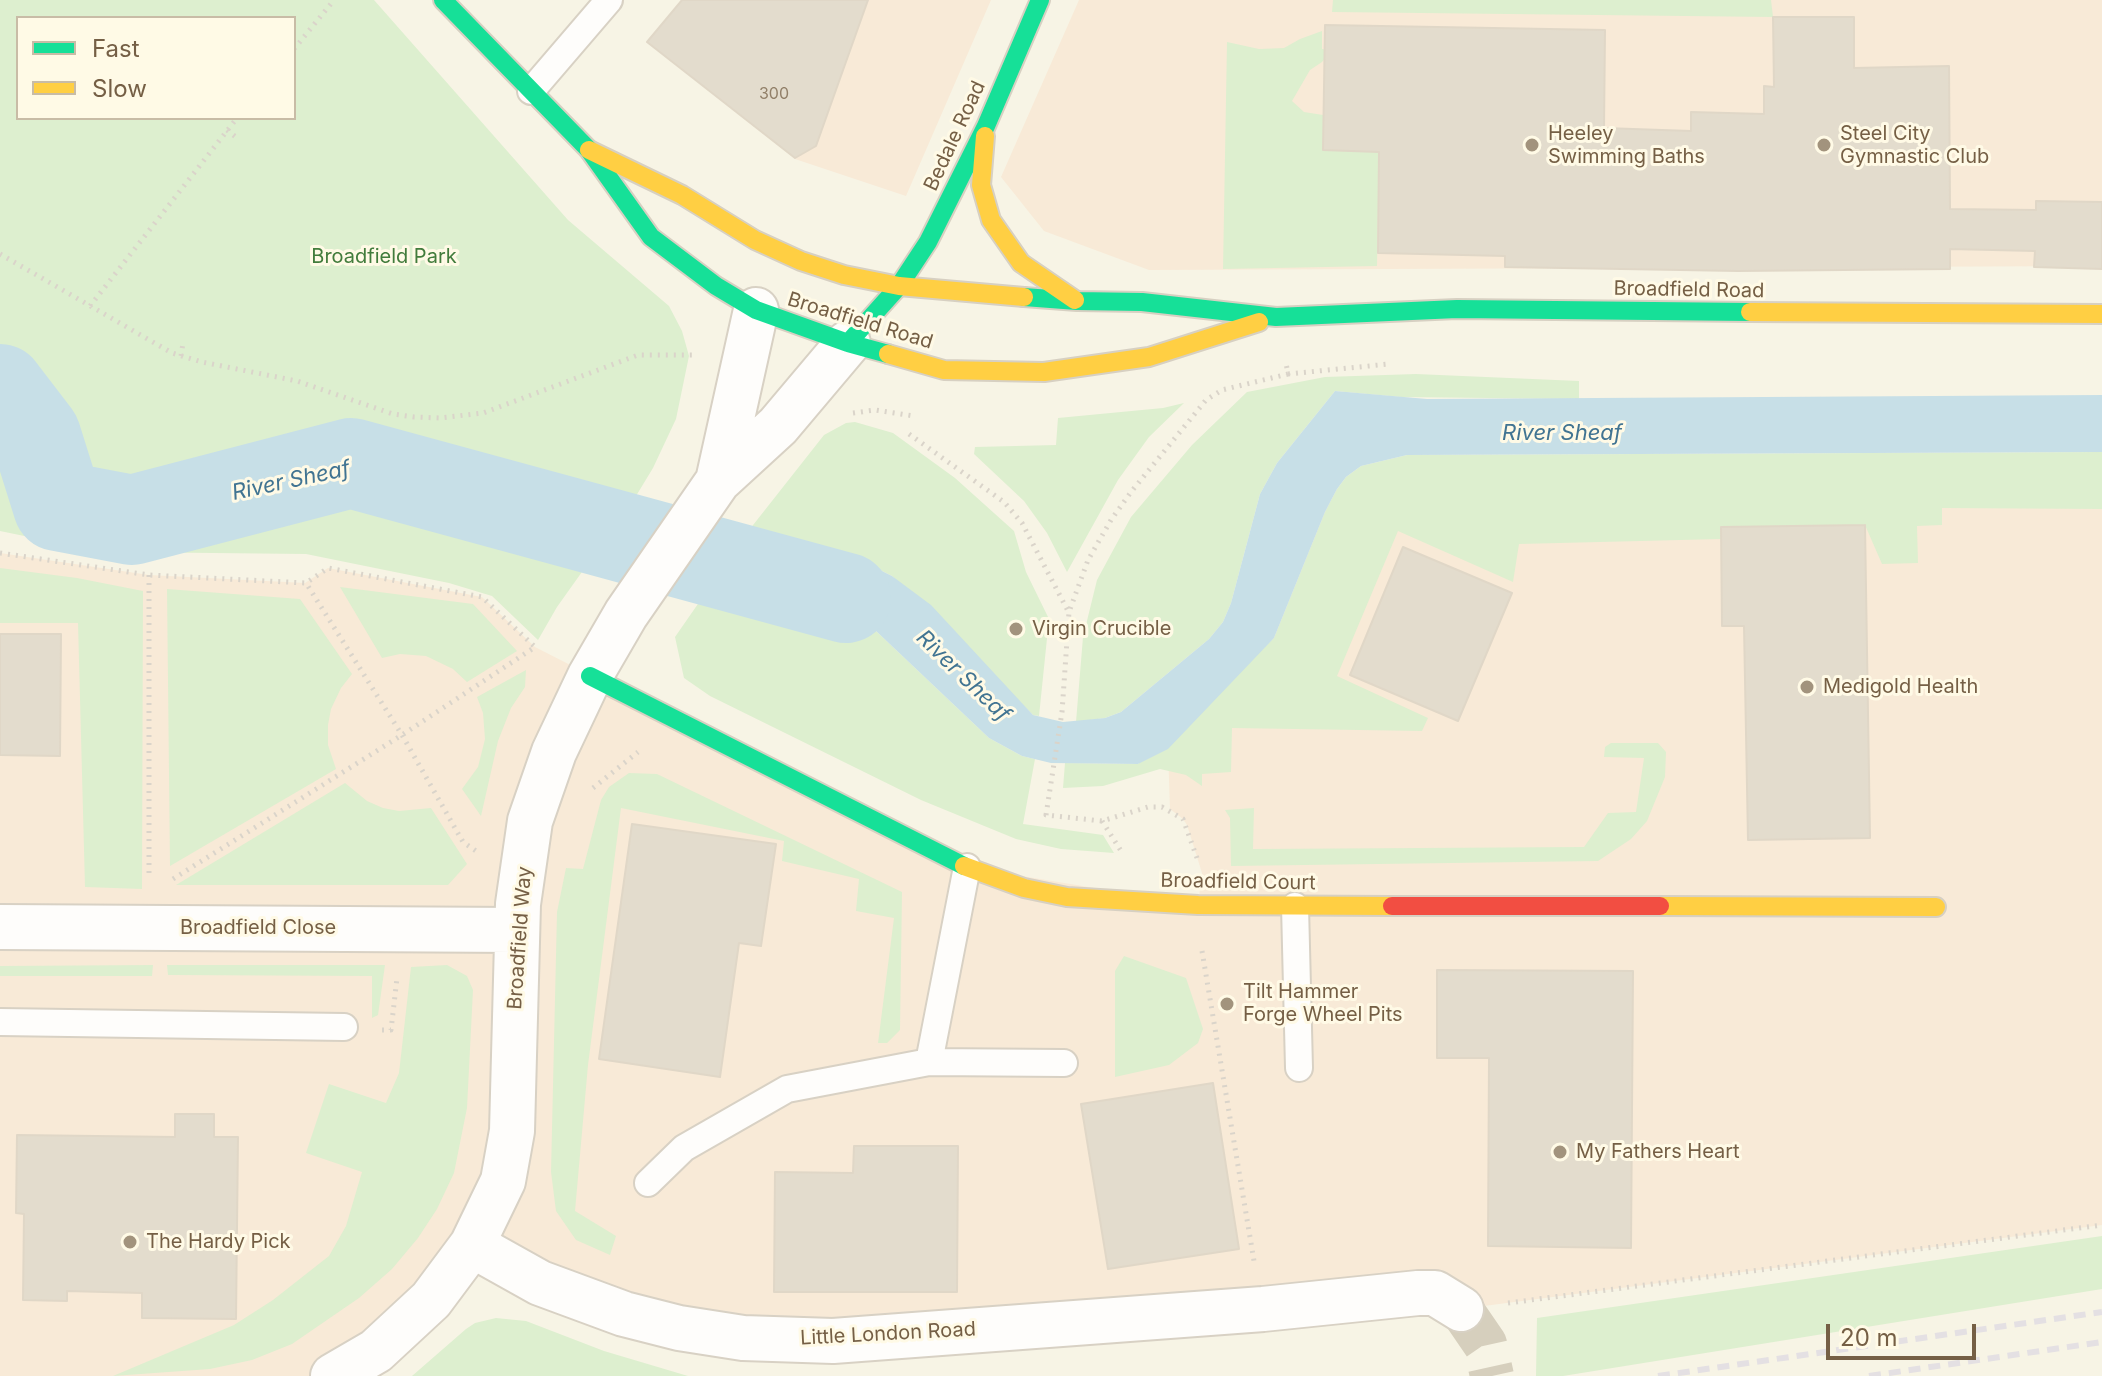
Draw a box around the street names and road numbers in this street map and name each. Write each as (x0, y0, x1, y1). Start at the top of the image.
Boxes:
street label: Bedale Road (919, 77, 991, 195)
street label: Broadfield Road (1613, 277, 1765, 303)
street label: Broadfield Road (784, 287, 936, 355)
street label: Broadfield Way (503, 866, 537, 1010)
street label: Broadfield Court (1160, 869, 1316, 895)
street label: Broadfield Close (180, 916, 336, 940)
street label: Little London Road (800, 1317, 976, 1351)

